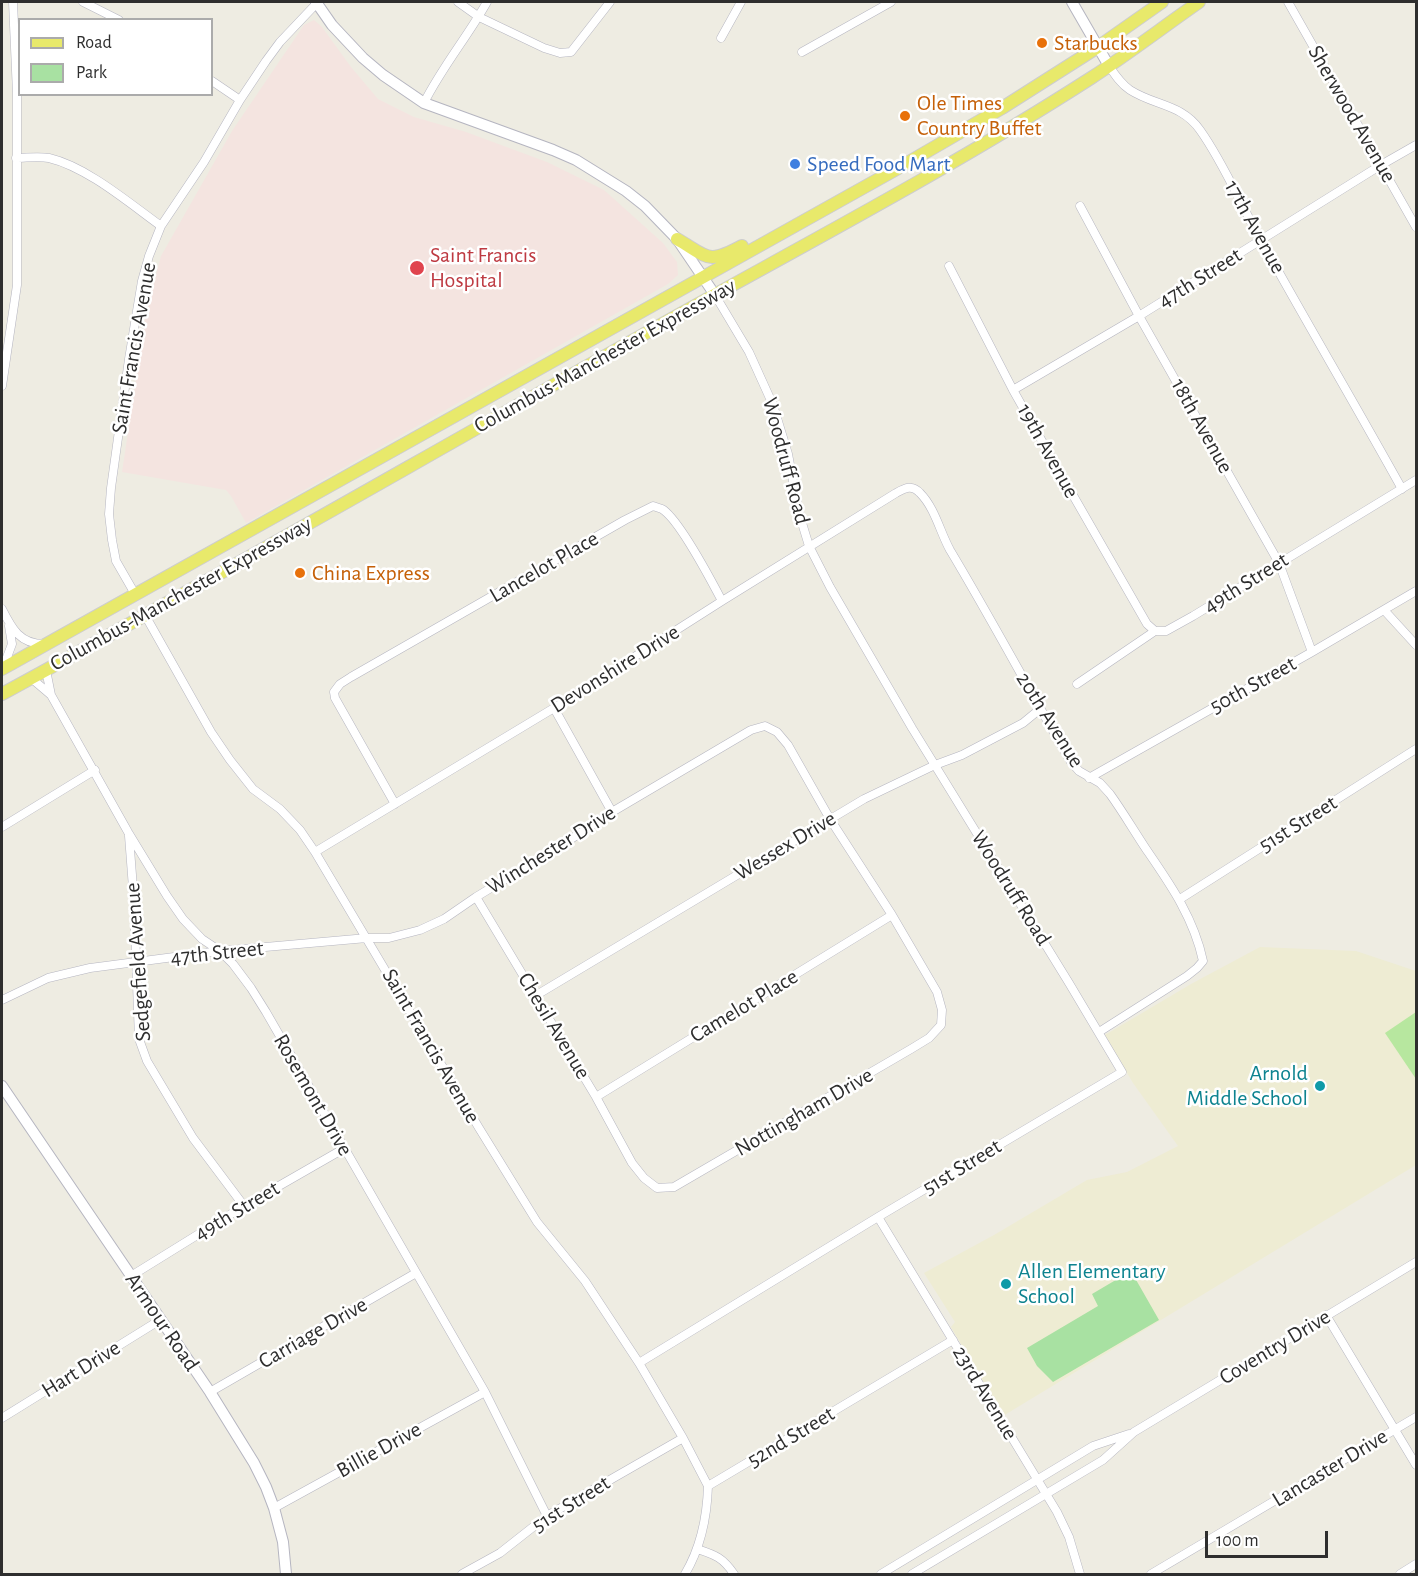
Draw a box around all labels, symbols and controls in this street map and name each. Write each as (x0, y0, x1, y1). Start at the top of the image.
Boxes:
legend (18, 18, 213, 96)
place label: Starbucks (1054, 30, 1138, 56)
text: Road (76, 34, 112, 52)
marker: Starbucks (1035, 36, 1049, 50)
street label: Sherwood Avenue (1302, 41, 1402, 187)
text: Park (76, 64, 107, 82)
place label: Ole Times Country Buffet (917, 90, 1041, 142)
marker: Ole Times Country Buffet (898, 109, 912, 123)
place label: Speed Food Mart (807, 151, 950, 177)
marker: Speed Food Mart (788, 157, 802, 171)
street label: 17th Avenue (1218, 176, 1292, 278)
place label: Saint Francis Hospital (430, 242, 536, 294)
street label: 47th Street (1153, 242, 1247, 314)
marker: Saint Francis Hospital (408, 259, 426, 277)
street label: Saint Francis Avenue (106, 260, 162, 436)
street label: Columbus-Manchester Expressway (469, 273, 741, 439)
street label: 18th Avenue (1165, 374, 1239, 478)
street label: Woodruff Road (756, 395, 816, 527)
street label: 19th Avenue (1011, 399, 1085, 503)
street label: Columbus-Manchester Expressway (45, 511, 317, 677)
street label: Lancelot Place (485, 525, 603, 609)
street label: 49th Street (1199, 547, 1293, 619)
place label: China Express (312, 560, 430, 586)
marker: China Express (293, 566, 307, 580)
street label: Devonshire Drive (546, 619, 684, 719)
street label: 50th Street (1205, 651, 1301, 719)
street label: 20th Avenue (1010, 667, 1090, 773)
street label: 51st Street (1254, 790, 1342, 858)
street label: Winchester Drive (481, 800, 621, 900)
street label: Wessex Drive (729, 805, 841, 887)
street label: Woodruff Road (965, 826, 1057, 950)
street label: Sedgefield Avenue (119, 882, 157, 1042)
street label: 47th Street (169, 935, 265, 971)
street label: Camelot Place (685, 963, 803, 1049)
street label: Saint Francis Avenue (376, 964, 486, 1128)
street label: Chesil Avenue (512, 968, 596, 1084)
street label: Rosemont Drive (267, 1029, 359, 1161)
place label: Arnold Middle School (1186, 1060, 1308, 1112)
street label: Nottingham Drive (730, 1062, 878, 1162)
marker: Arnold Middle School (1313, 1079, 1327, 1093)
street label: 51st Street (918, 1133, 1006, 1201)
street label: 49th Street (190, 1175, 284, 1247)
place label: Allen Elementary School (1018, 1258, 1166, 1310)
street label: Armour Road (119, 1268, 205, 1376)
marker: Allen Elementary School (999, 1277, 1013, 1291)
street label: Carriage Drive (254, 1291, 372, 1375)
street label: Coventry Drive (1215, 1303, 1335, 1391)
street label: Hart Drive (37, 1334, 125, 1404)
street label: 23rd Avenue (947, 1341, 1023, 1445)
street label: 52nd Street (742, 1401, 840, 1473)
street label: Billie Drive (332, 1416, 426, 1484)
street label: Lancaster Drive (1267, 1423, 1393, 1513)
street label: 51st Street (527, 1470, 615, 1538)
scale bar (1208, 1519, 1331, 1557)
text: 100 m (1216, 1532, 1259, 1550)

